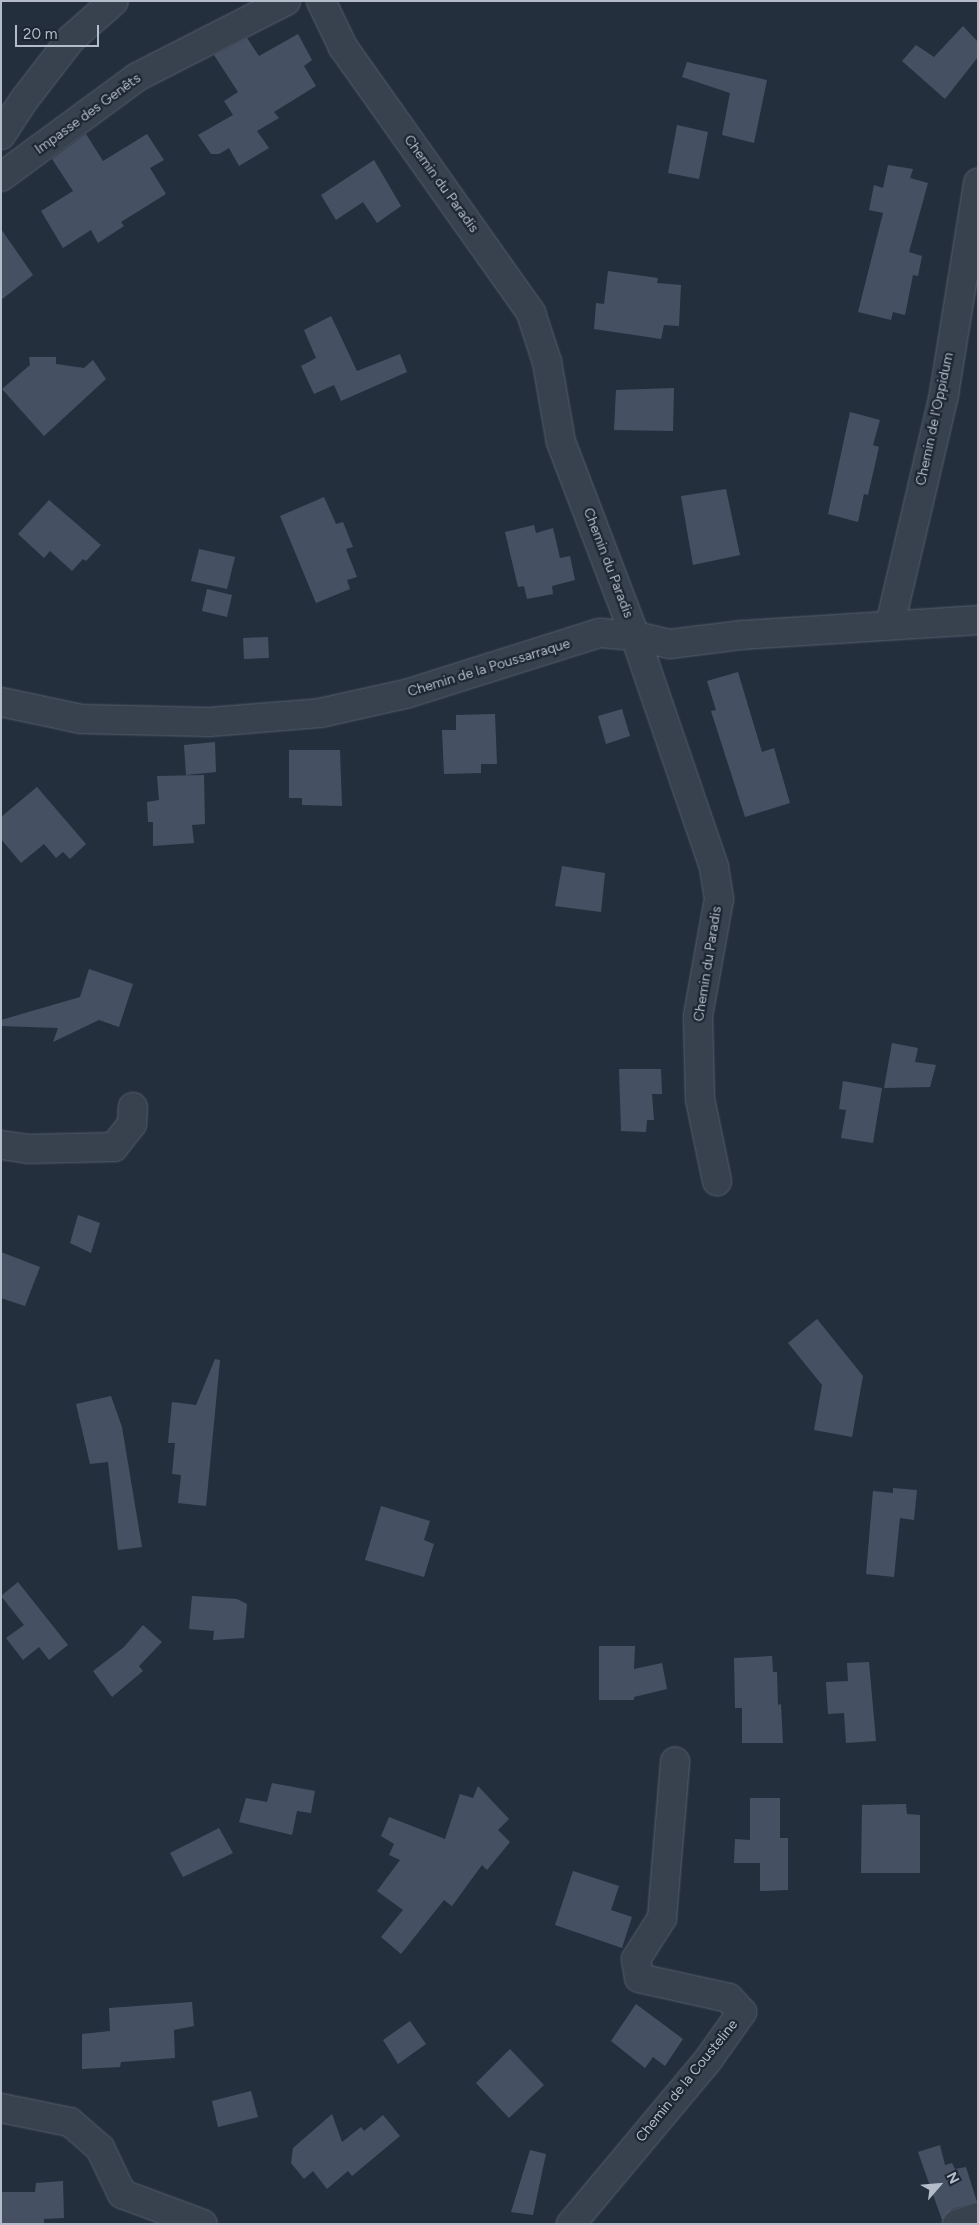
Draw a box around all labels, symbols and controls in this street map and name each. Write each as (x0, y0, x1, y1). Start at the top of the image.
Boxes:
scale bar (18, 15, 101, 47)
text: 20 m (23, 25, 57, 43)
street label: Impasse des Genêts (32, 70, 144, 158)
street label: Chemin du Paradis (400, 132, 482, 236)
street label: Chemin de l'Oppidum (913, 351, 957, 487)
street label: Chemin du Paradis (579, 506, 637, 620)
street label: Chemin de la Poussarraque (406, 635, 572, 701)
street label: Chemin du Paradis (691, 905, 725, 1023)
street label: Chemin de la Cousteline (633, 2017, 741, 2145)
north arrow (914, 2160, 964, 2210)
text: N (943, 2169, 963, 2187)

